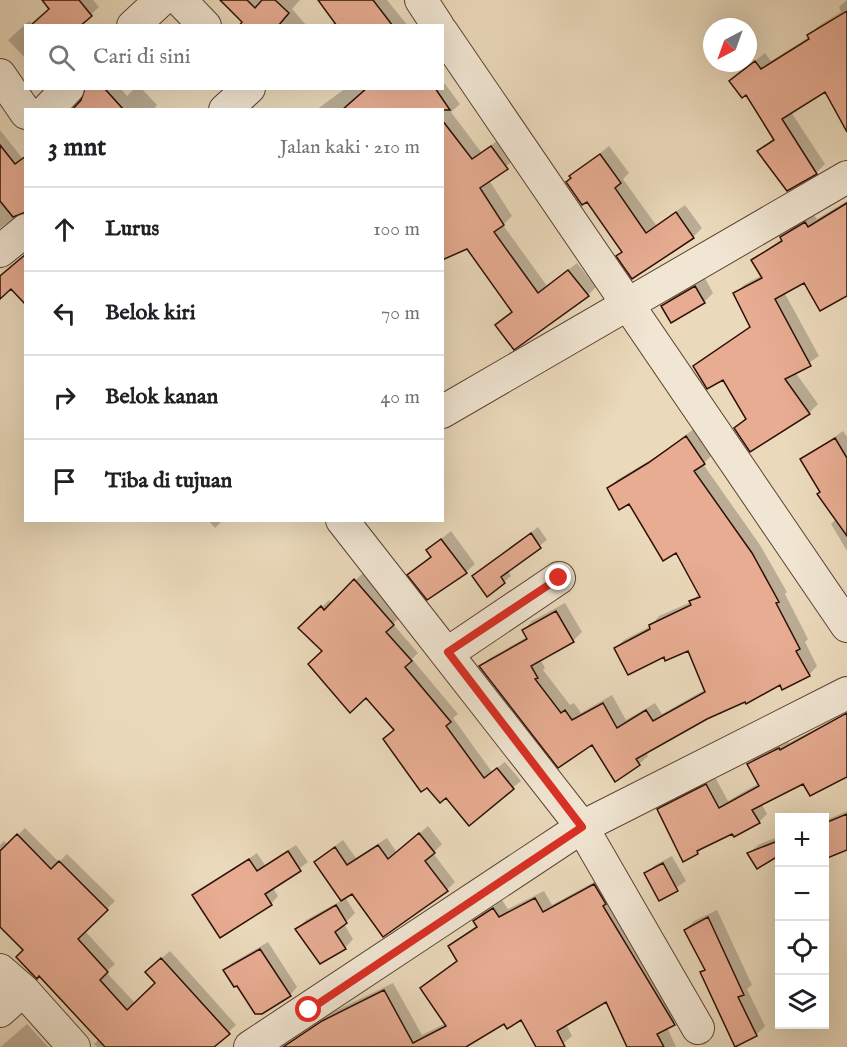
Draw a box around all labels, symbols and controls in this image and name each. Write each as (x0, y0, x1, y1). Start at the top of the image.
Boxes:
north arrow (703, 18, 757, 72)
search box (24, 24, 444, 90)
icon: search (45, 41, 78, 74)
text: Cari di sini (93, 43, 191, 71)
text: 3 mnt (48, 131, 106, 164)
text: Jalan kaki · 210 m (280, 135, 420, 160)
icon: ahead (48, 213, 81, 246)
text: Lurus (105, 215, 159, 243)
text: 100 m (373, 217, 420, 242)
icon: left (48, 297, 81, 330)
text: Belok kiri (105, 299, 196, 327)
text: 70 m (381, 301, 420, 326)
icon: right (48, 381, 81, 414)
text: Belok kanan (105, 383, 218, 411)
text: 40 m (381, 385, 420, 410)
icon: arrive (48, 465, 81, 498)
text: Tiba di tujuan (105, 467, 232, 495)
route end (545, 564, 571, 590)
map controls (775, 813, 829, 1029)
button: + (775, 813, 829, 867)
button: − (775, 867, 829, 921)
button: locate (775, 921, 829, 975)
button: layers (775, 975, 829, 1029)
route start (295, 996, 321, 1022)

